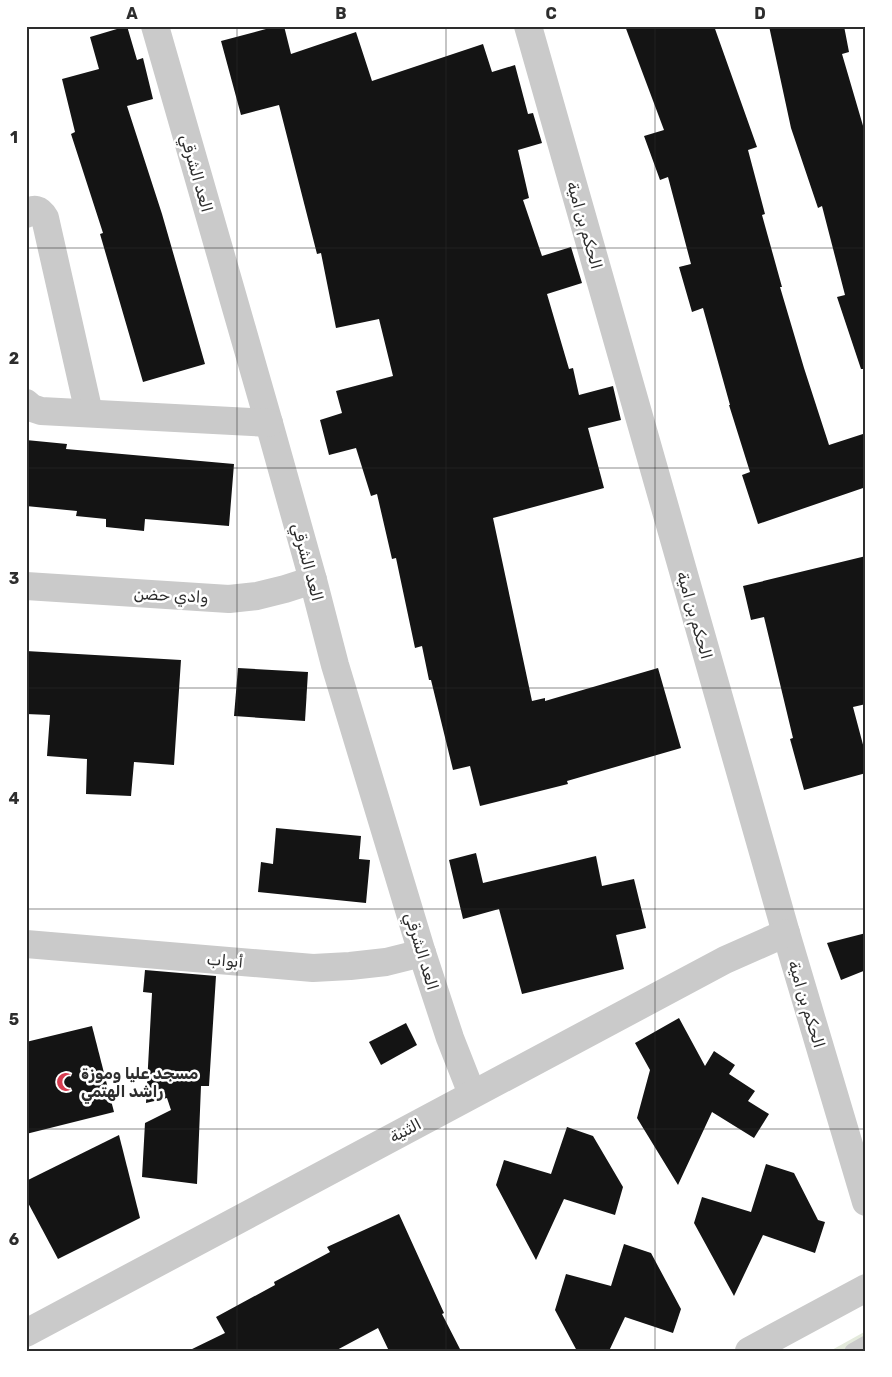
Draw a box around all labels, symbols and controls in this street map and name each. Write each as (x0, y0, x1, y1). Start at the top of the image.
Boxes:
text: A (126, 4, 138, 23)
text: B (335, 4, 347, 23)
text: C (545, 4, 557, 23)
text: D (754, 4, 766, 23)
text: 1 (10, 128, 18, 147)
street label: العد الشرقي (173, 132, 217, 215)
street label: الحكم بن امية (562, 179, 606, 272)
text: 2 (9, 349, 19, 368)
street label: العد الشرقي (285, 521, 327, 604)
text: 3 (9, 569, 19, 588)
street label: الحكم بن امية (672, 569, 716, 662)
street label: وادي حضن (133, 584, 209, 609)
text: 4 (9, 789, 20, 808)
street label: العد الشرقي (398, 910, 442, 993)
street label: أبواب (206, 949, 244, 973)
street label: الحكم بن امية (783, 958, 829, 1051)
text: 5 (9, 1010, 19, 1029)
place label: مسجد عليا وموزة راشد الهتمي (81, 1064, 198, 1104)
mosque icon: مسجد عليا وموزة راشد الهتمي (55, 1071, 77, 1093)
street label: الثنية (386, 1114, 424, 1147)
text: 6 (9, 1230, 19, 1249)

